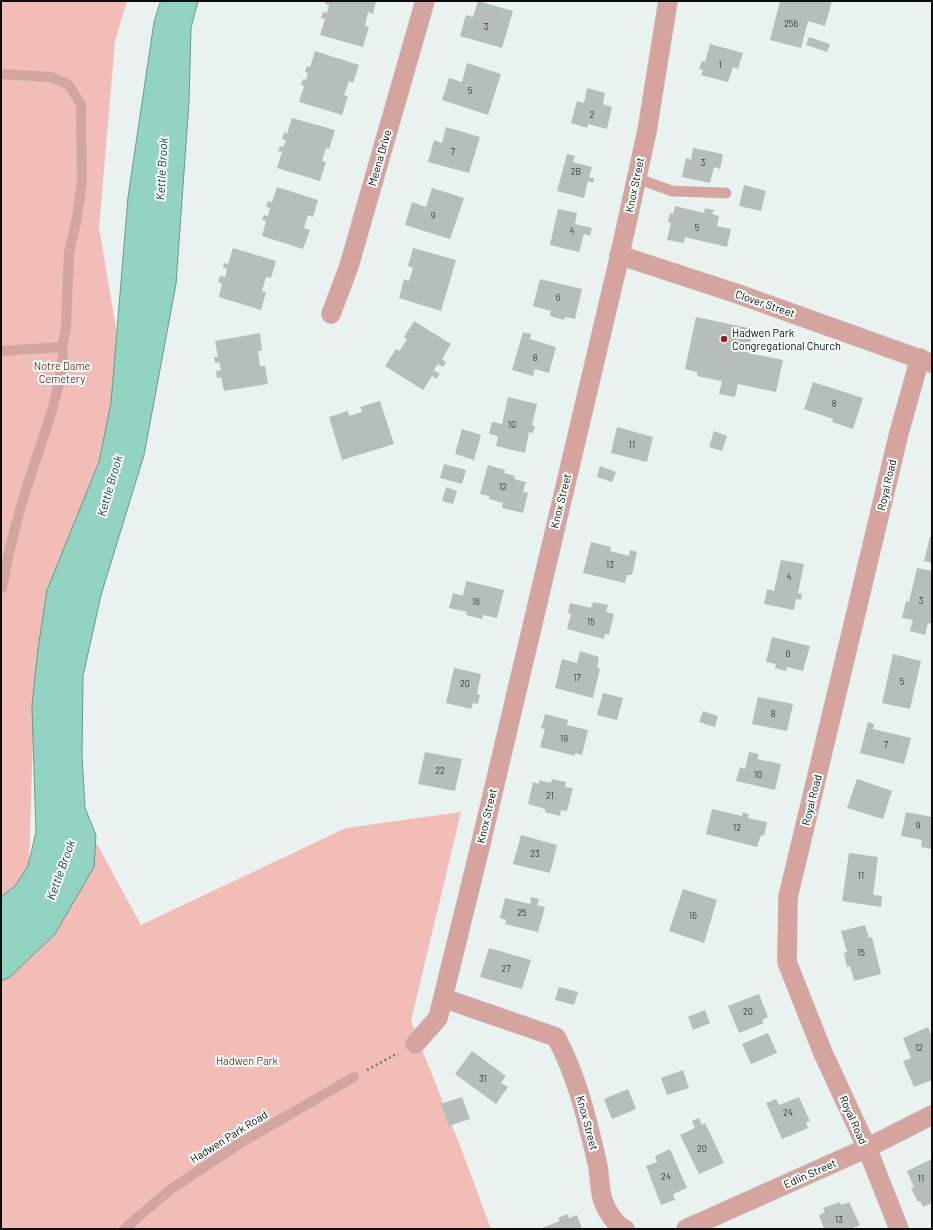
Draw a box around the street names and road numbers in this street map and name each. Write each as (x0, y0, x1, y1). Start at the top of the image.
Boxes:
street label: Meena Drive (366, 128, 394, 188)
street label: Knox Street (623, 156, 647, 214)
street label: Clover Street (733, 288, 797, 320)
street label: Royal Road (875, 458, 899, 512)
street label: Knox Street (548, 472, 574, 530)
street label: Royal Road (799, 773, 825, 827)
street label: Knox Street (474, 787, 500, 845)
street label: Knox Street (573, 1094, 601, 1152)
street label: Royal Road (836, 1094, 870, 1146)
street label: Hadwen Park Road (188, 1108, 270, 1166)
street label: Edlin Street (782, 1157, 838, 1191)

